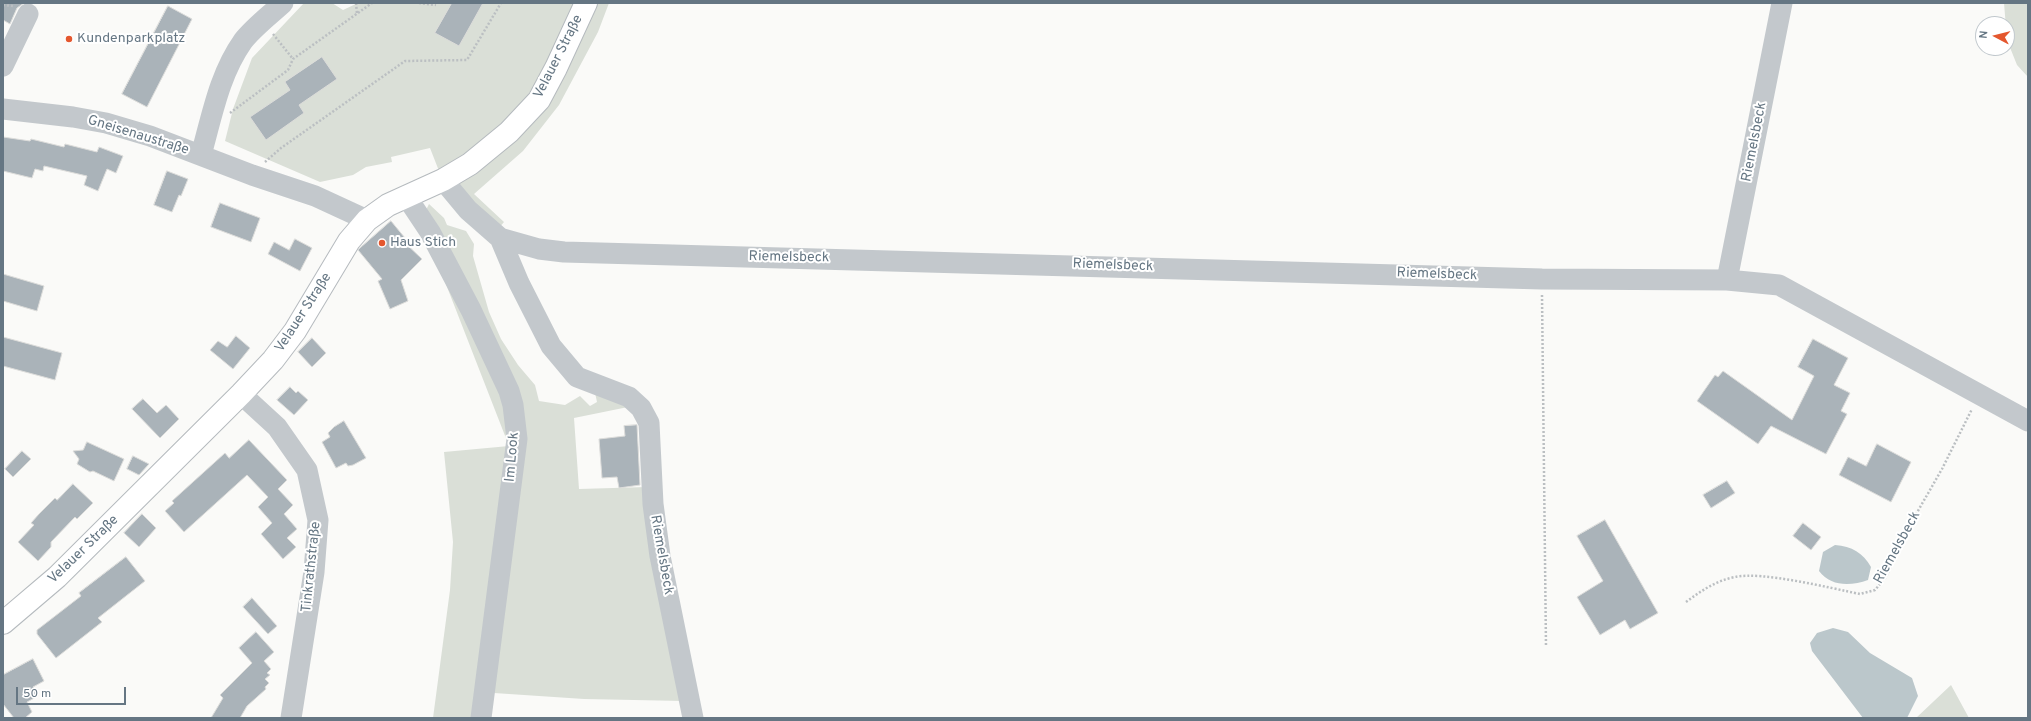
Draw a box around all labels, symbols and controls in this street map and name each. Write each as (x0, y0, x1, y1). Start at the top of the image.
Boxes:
street label: Velauer Straße (531, 12, 587, 102)
north arrow (1975, 16, 2015, 56)
text: N (1977, 30, 1992, 39)
place label: Kundenparkplatz (77, 31, 185, 47)
marker: Kundenparkplatz (64, 34, 74, 44)
street label: Riemelsbeck (1739, 101, 1771, 183)
street label: Gneisenaustraße (85, 113, 191, 159)
place label: Haus Stich (390, 235, 456, 251)
marker: Haus Stich (377, 238, 387, 248)
street label: Riemelsbeck (749, 249, 829, 267)
street label: Riemelsbeck (1072, 256, 1154, 276)
street label: Riemelsbeck (1396, 265, 1478, 285)
street label: Velauer Straße (272, 270, 336, 356)
street label: Im Look (502, 431, 524, 483)
street label: Riemelsbeck (1871, 509, 1925, 587)
street label: Velauer Straße (45, 512, 123, 588)
street label: Riemelsbeck (646, 514, 676, 596)
street label: Tinkrathstraße (299, 521, 325, 613)
scale bar (18, 679, 128, 705)
text: 50 m (23, 686, 51, 702)

